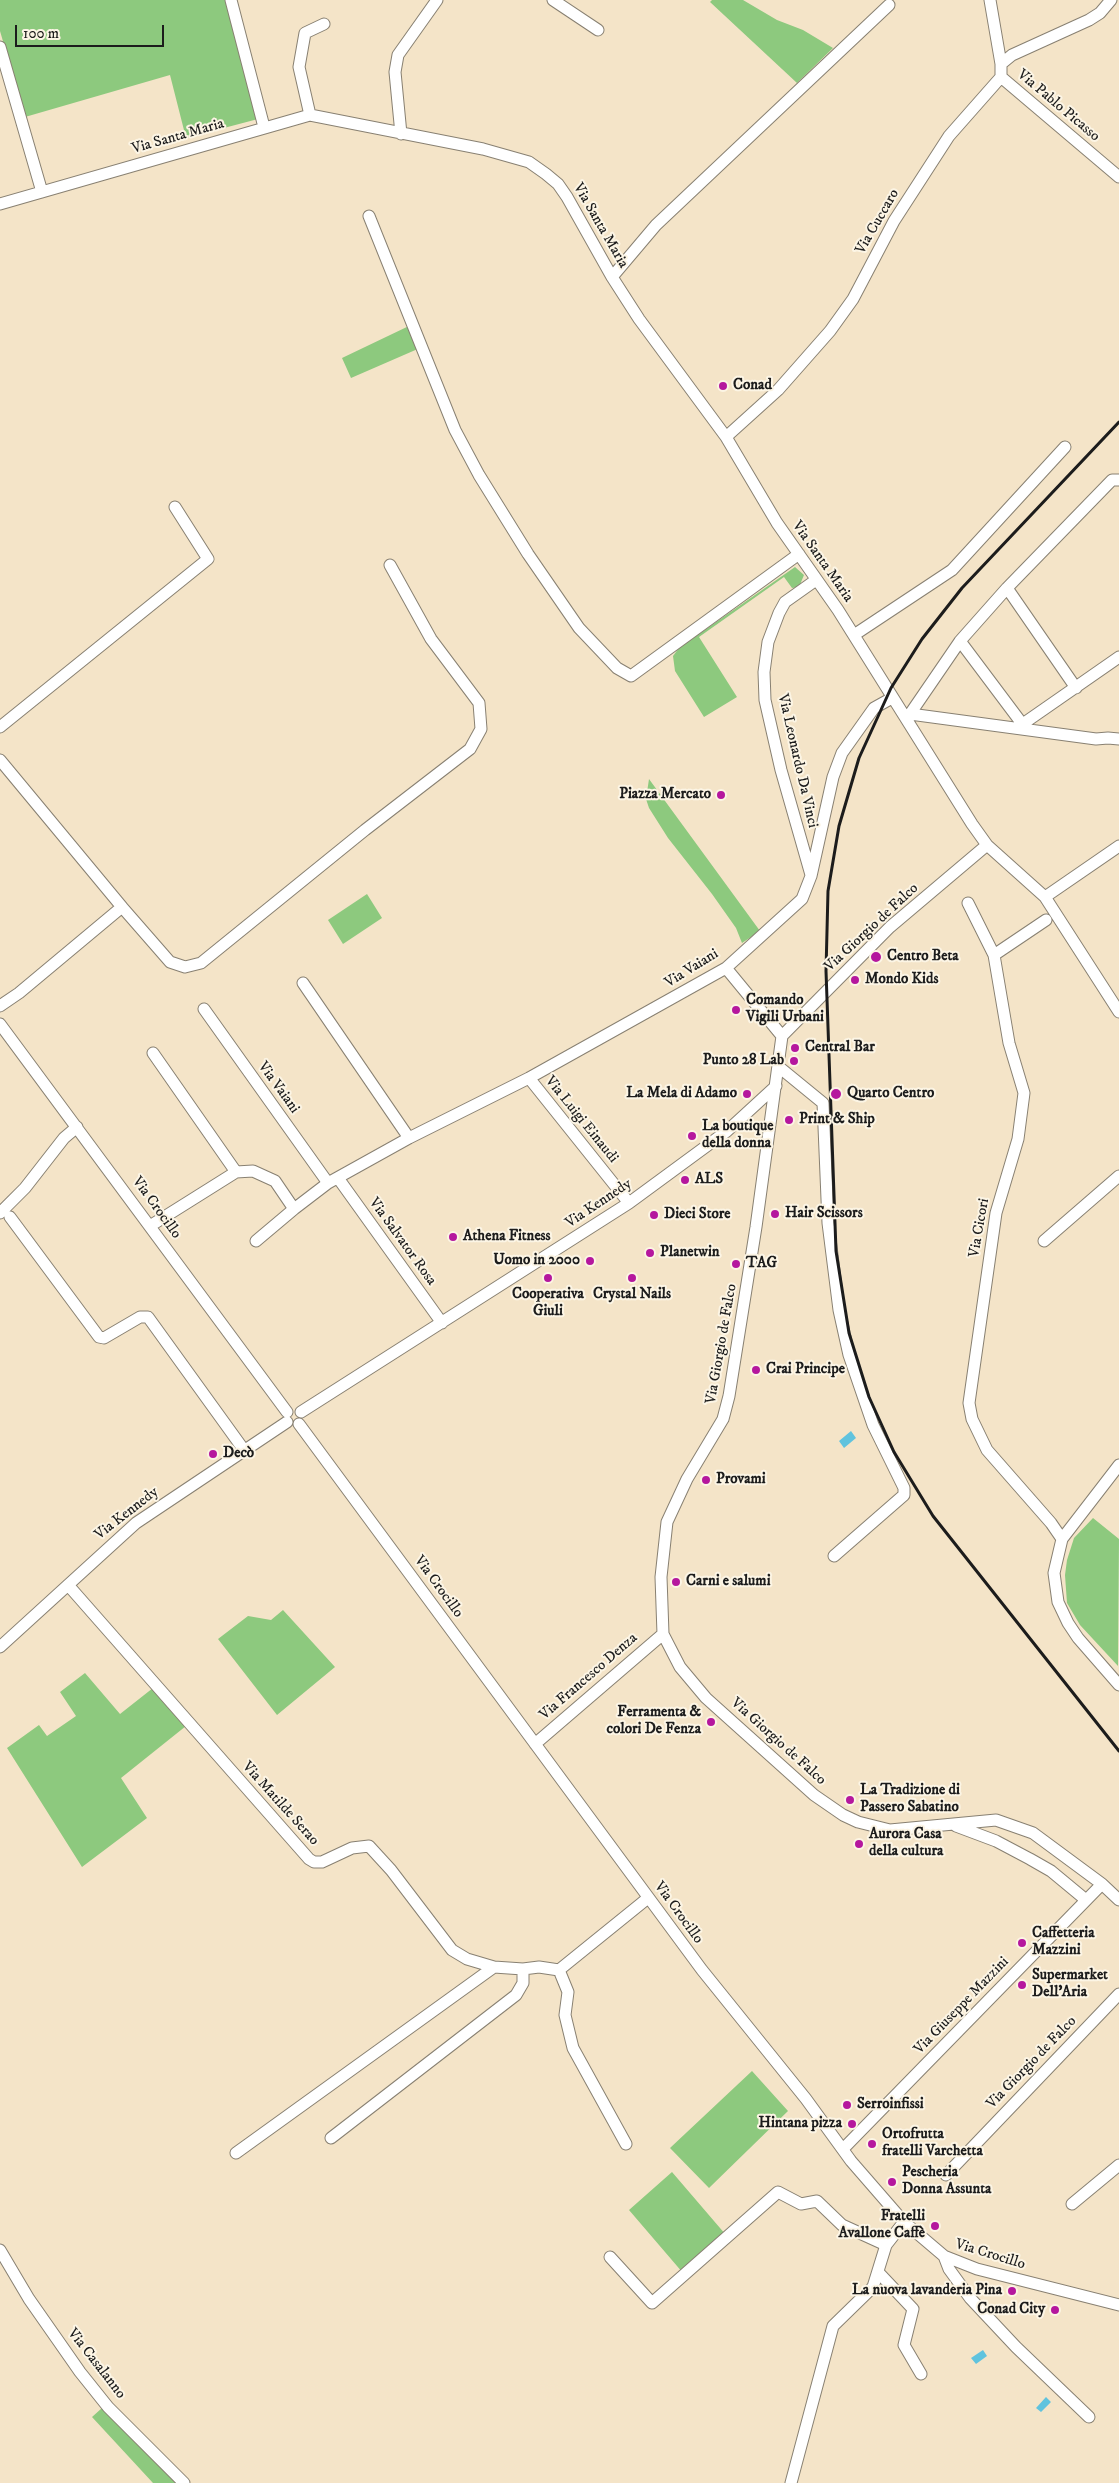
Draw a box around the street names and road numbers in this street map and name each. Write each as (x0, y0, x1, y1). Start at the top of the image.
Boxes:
street label: Via Pablo Picasso (1013, 66, 1103, 146)
street label: Via Santa Maria (130, 115, 226, 159)
street label: Via Santa Maria (568, 180, 632, 272)
street label: Via Cuccaro (852, 186, 904, 258)
street label: Via Santa Maria (787, 518, 857, 606)
street label: Via Leonardo Da Vinci (773, 692, 821, 830)
street label: Via Giorgio de Falco (821, 880, 923, 976)
street label: Via Vaiani (662, 946, 722, 992)
street label: Via Vaiani (253, 1059, 303, 1117)
street label: Via Luigi Einaudi (541, 1073, 621, 1167)
street label: Via Crocillo (128, 1174, 184, 1242)
street label: Via Kennedy (563, 1175, 635, 1233)
street label: Via Salvator Rosa (364, 1195, 440, 1289)
street label: Via Cicori (966, 1197, 994, 1259)
street label: Via Giorgio de Falco (703, 1282, 741, 1406)
street label: Via Kennedy (92, 1484, 162, 1544)
street label: Via Crocillo (410, 1553, 466, 1621)
street label: Via Francesco Denza (536, 1630, 642, 1724)
street label: Via Giorgio de Falco (727, 1695, 829, 1789)
street label: Via Matilde Serao (238, 1758, 322, 1850)
street label: Via Crocillo (650, 1879, 706, 1947)
street label: Via Giuseppe Mazzini (911, 1953, 1013, 2059)
street label: Via Giorgio de Falco (983, 2013, 1081, 2113)
street label: Via Crocillo (953, 2236, 1027, 2274)
street label: Via Casalanno (63, 2325, 129, 2403)

